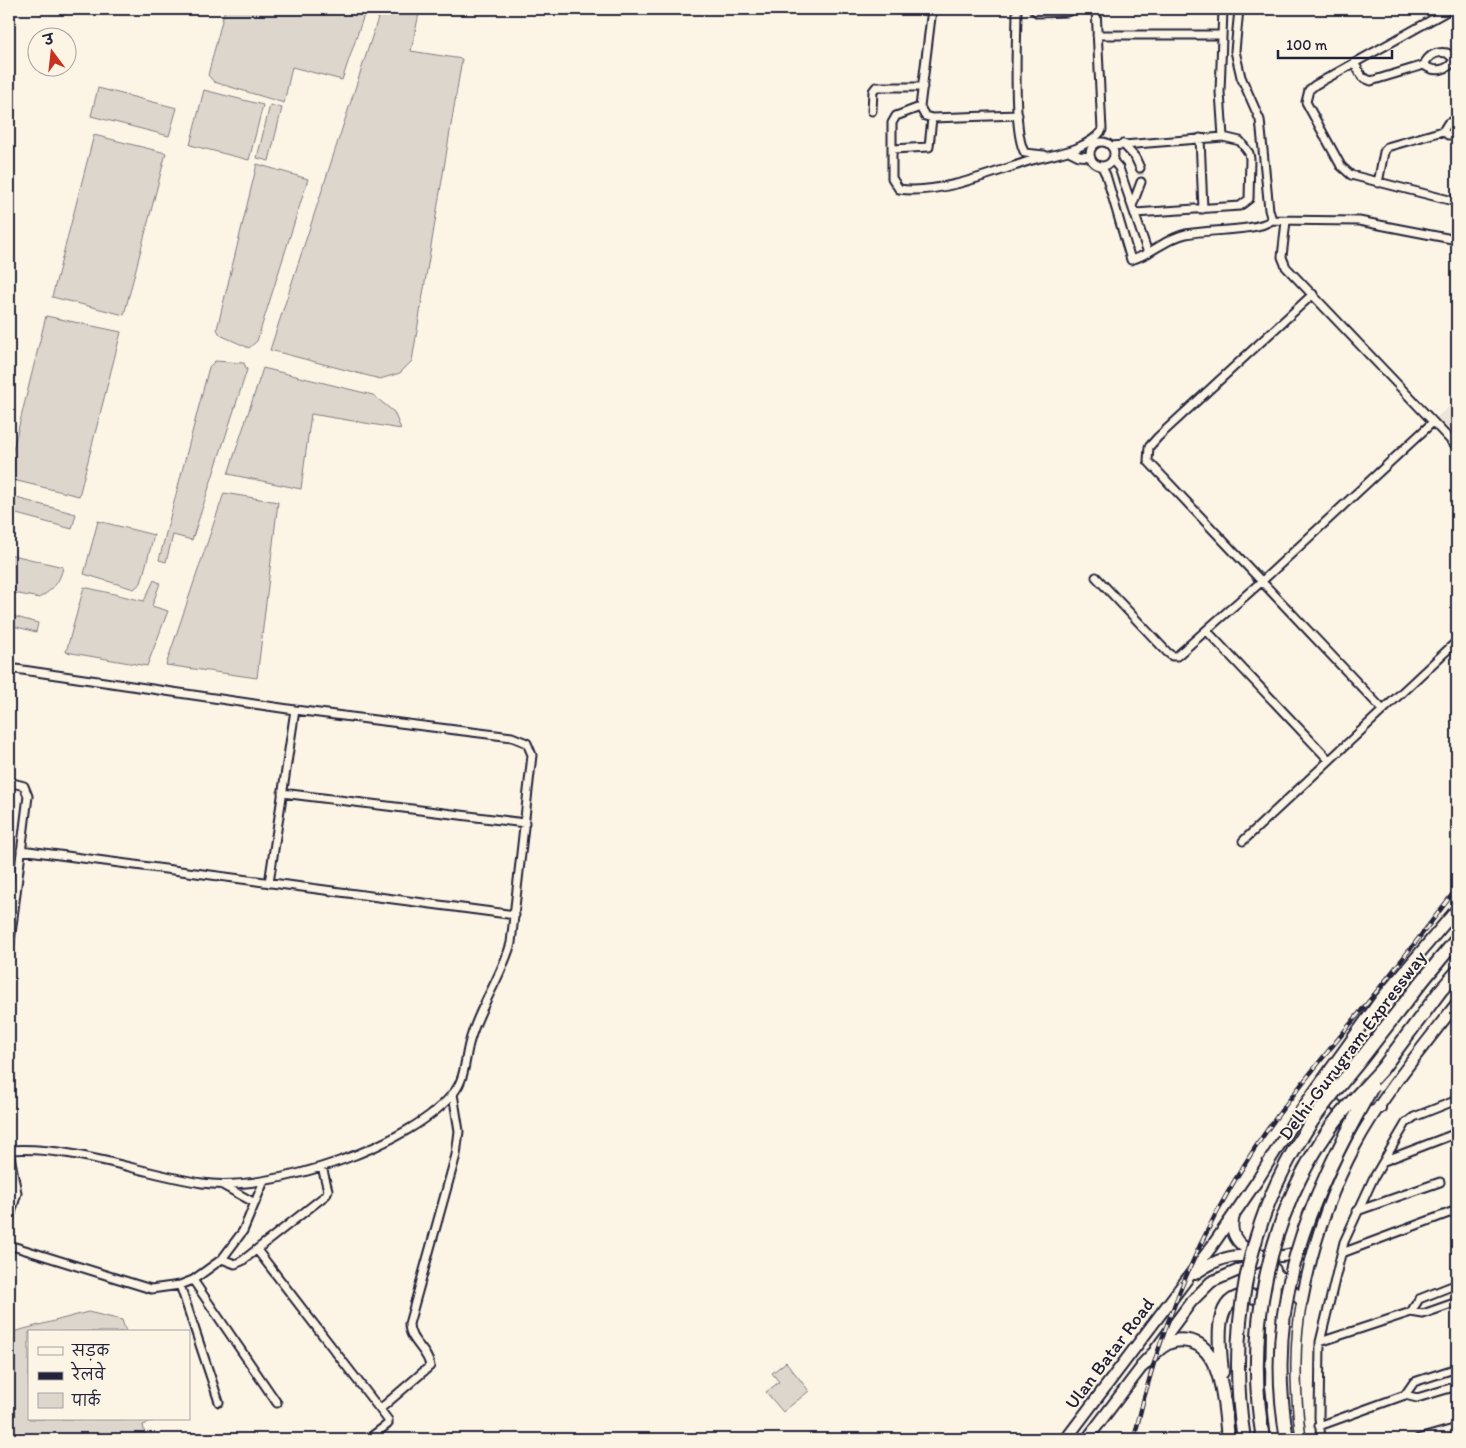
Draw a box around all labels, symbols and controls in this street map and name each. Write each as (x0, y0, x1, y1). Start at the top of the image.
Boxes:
north arrow (28, 28, 78, 78)
scale bar (1278, 28, 1392, 60)
text: उ (40, 30, 57, 50)
text: 100 m (1286, 36, 1328, 54)
street label: Delhi-Gurugram Expressway (1274, 946, 1431, 1145)
street label: Ulan Batar Road (1060, 1293, 1159, 1414)
legend (28, 1330, 190, 1420)
text: सड़क (71, 1342, 110, 1361)
text: रेलवे (70, 1361, 106, 1384)
text: पार्क (71, 1389, 102, 1410)

